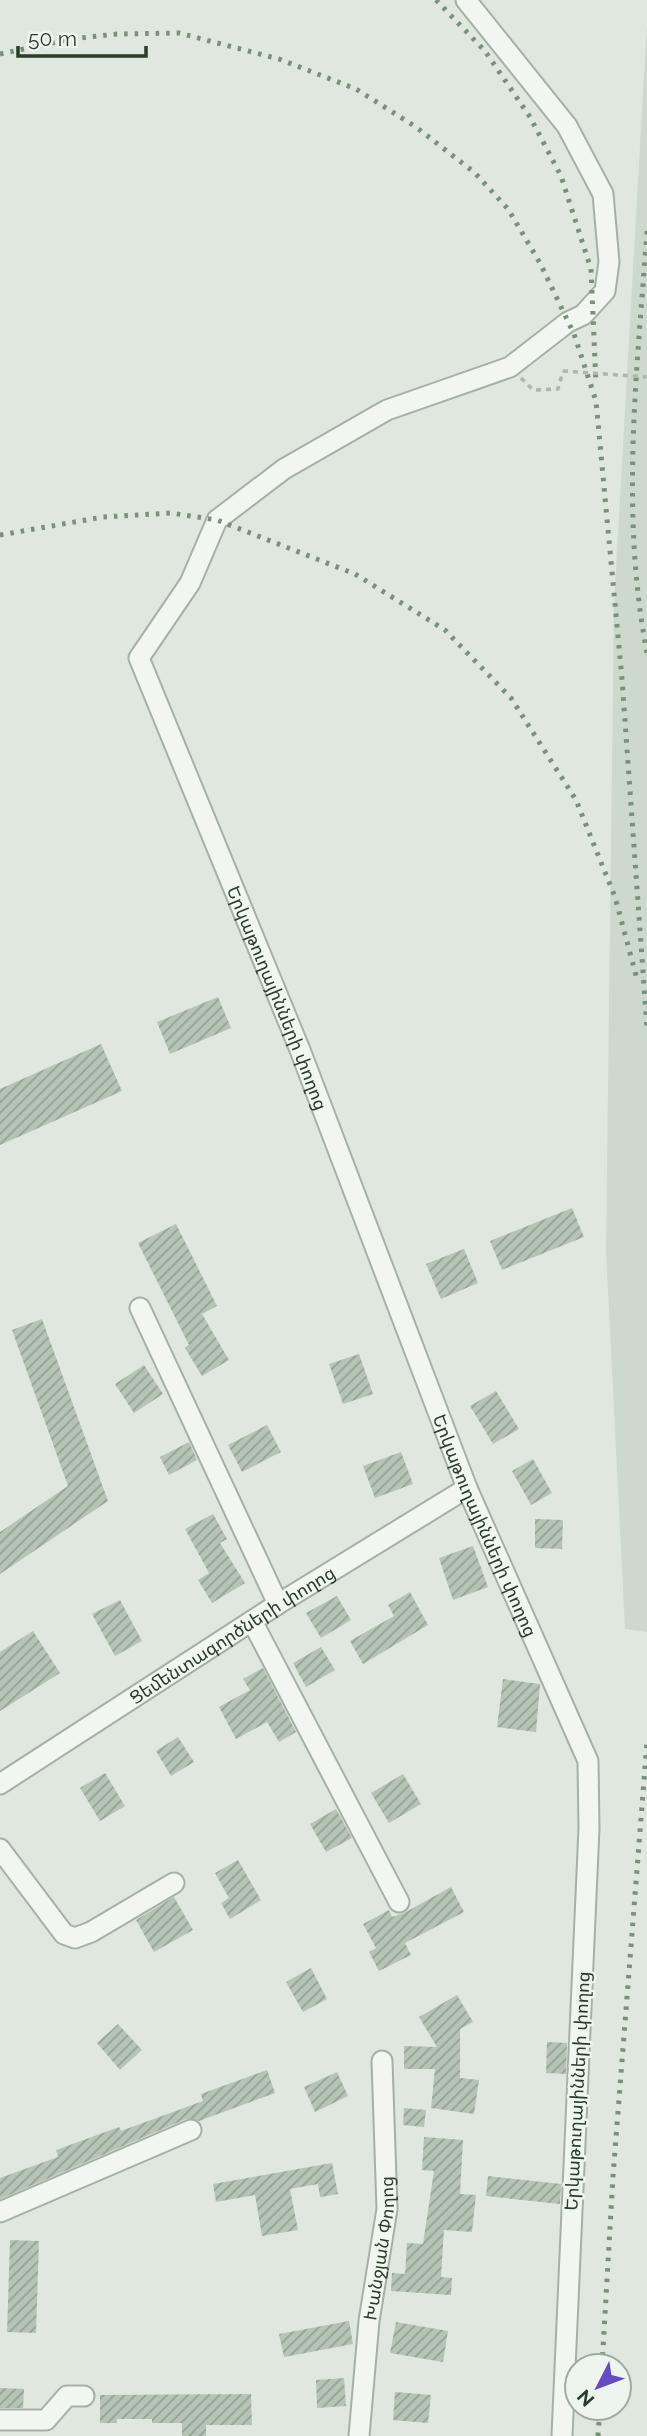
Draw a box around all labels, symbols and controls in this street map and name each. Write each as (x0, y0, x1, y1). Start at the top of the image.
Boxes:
scale bar (18, 14, 145, 58)
text: 50 m (28, 26, 77, 51)
street label: Երկաթուղայինների փողոց (223, 883, 332, 1113)
street label: Երկաթուղայինների փողոց (429, 1411, 542, 1640)
street label: Ցեմենտագործների փողոց (125, 1561, 339, 1708)
street label: Երկաթուղայինների փողոց (560, 1971, 594, 2211)
street label: Խանջյան Փողոց (359, 2176, 398, 2322)
north arrow (563, 2352, 633, 2422)
text: N (572, 2386, 598, 2411)

